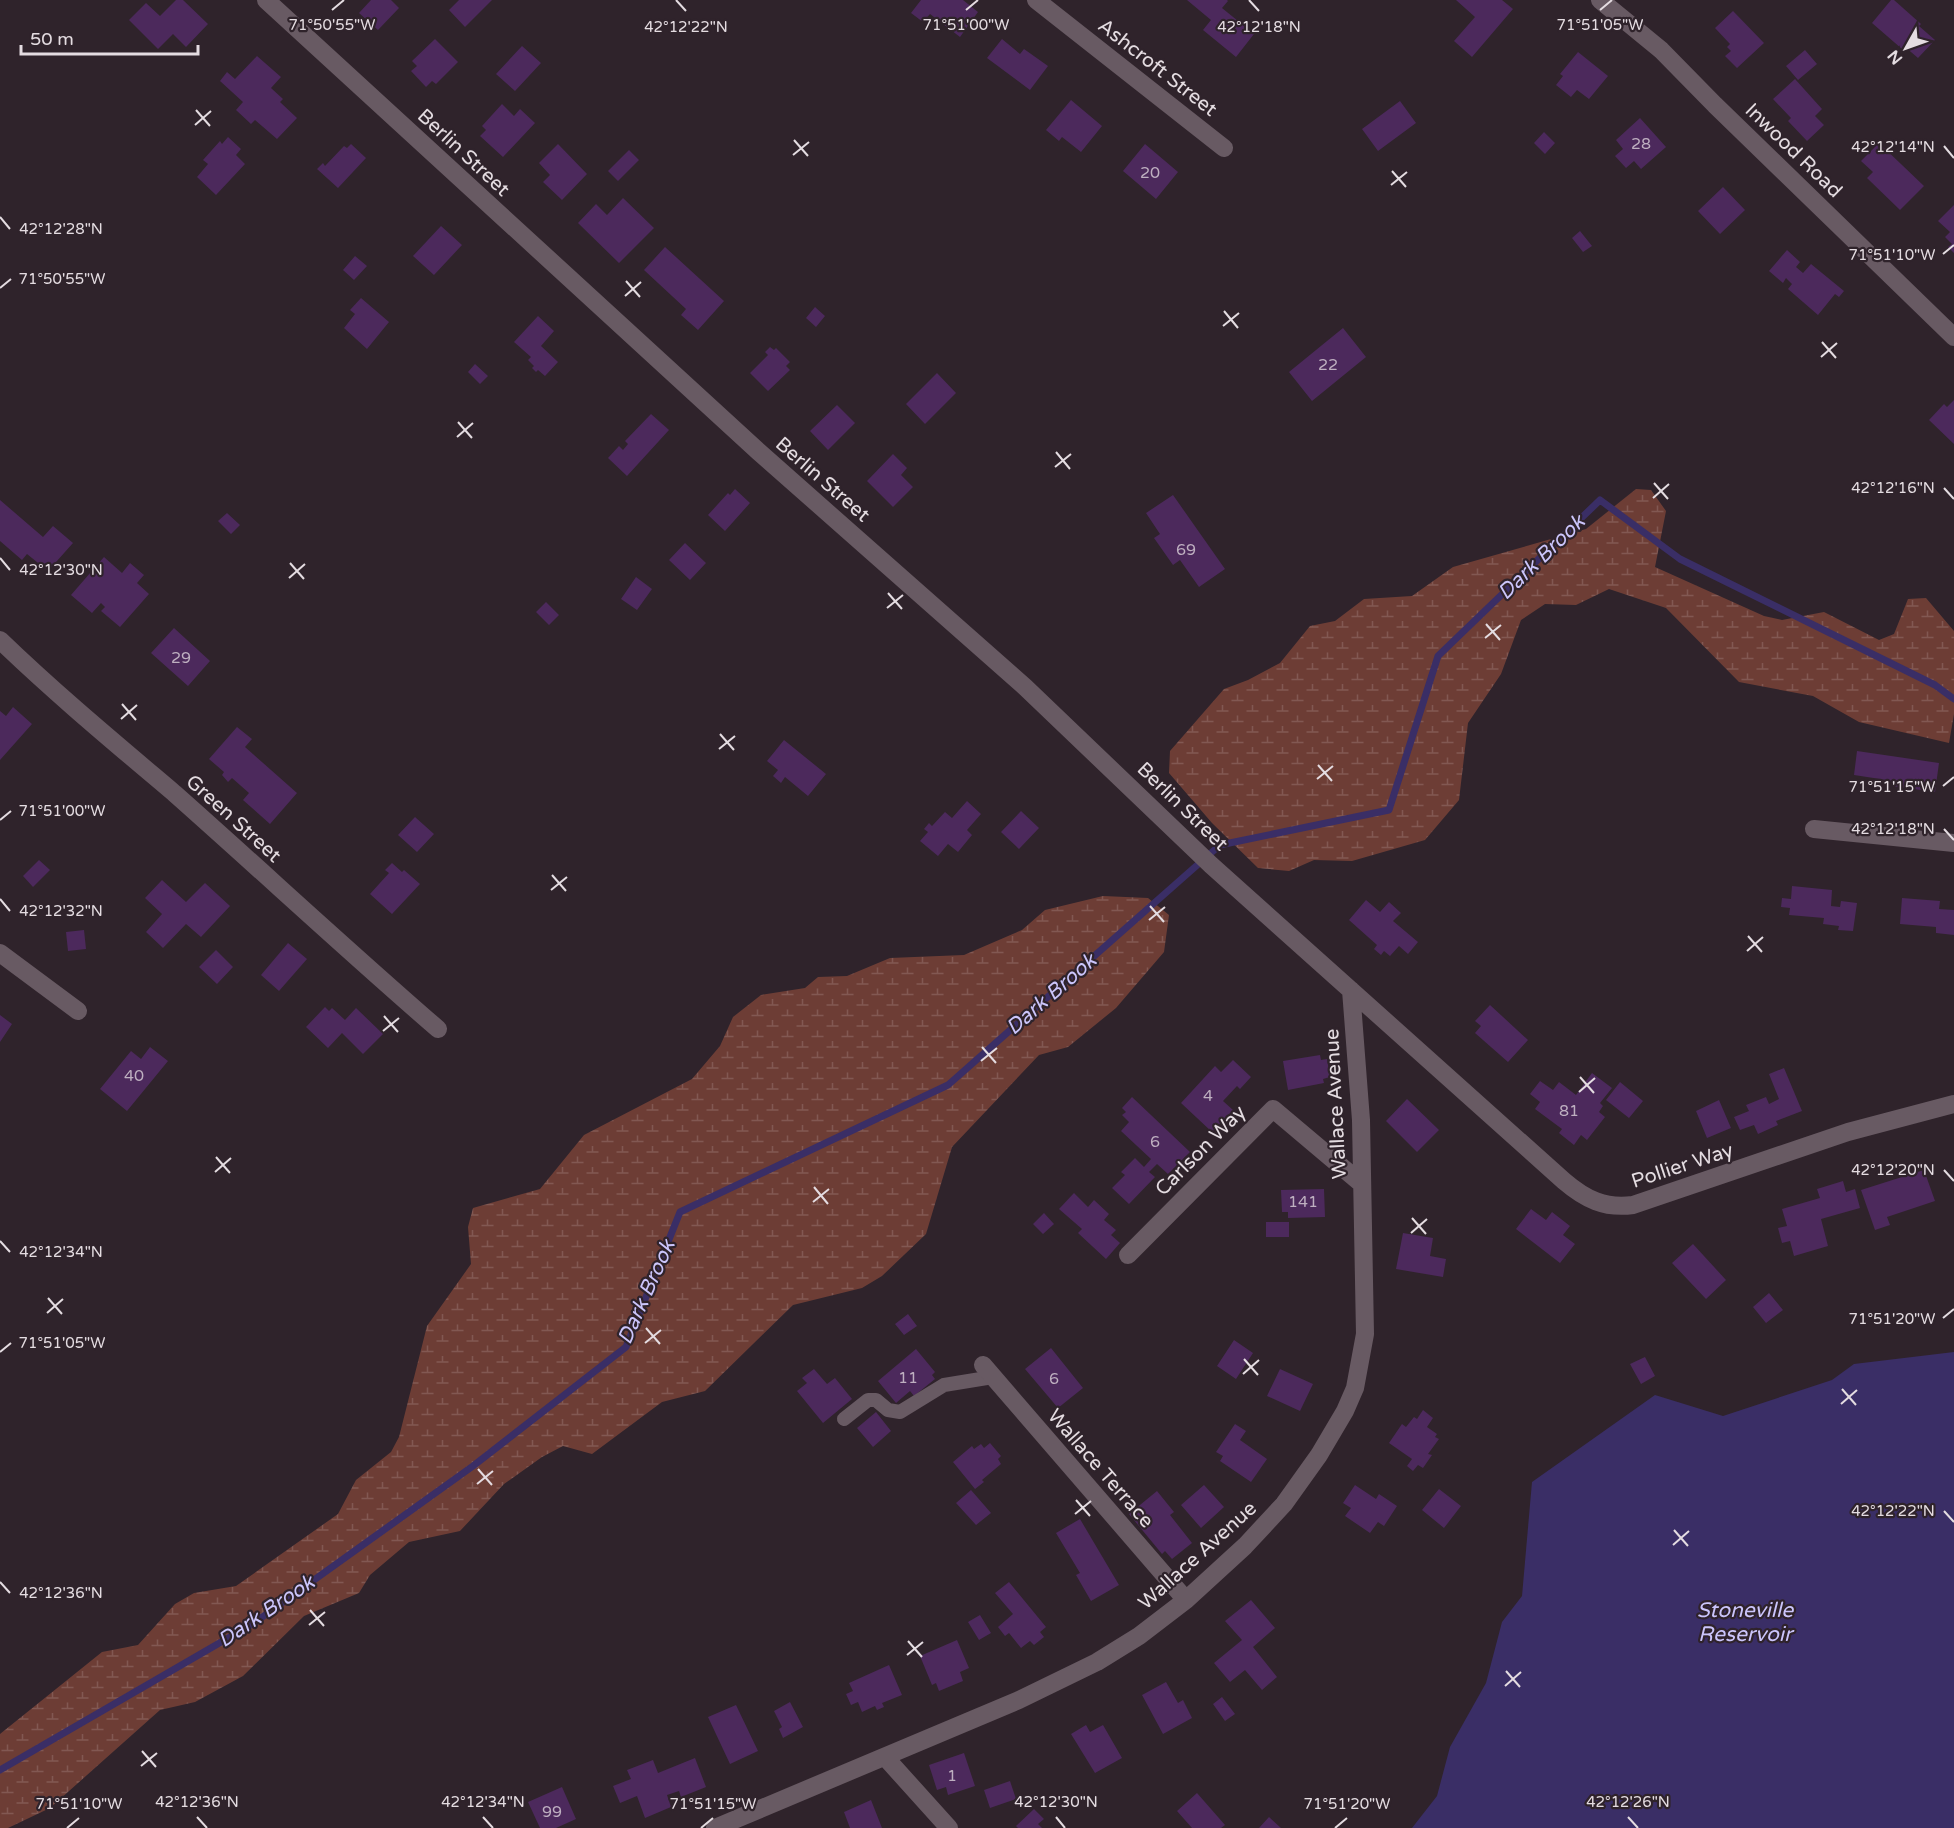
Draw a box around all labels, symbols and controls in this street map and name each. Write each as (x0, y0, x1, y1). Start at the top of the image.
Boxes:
street label: Ashcroft Street (1093, 14, 1222, 122)
text: 71°50'55"W (289, 16, 375, 34)
text: 71°51'00"W (923, 16, 1009, 34)
text: 71°51'05"W (1557, 16, 1643, 34)
scale bar (21, 18, 198, 56)
text: 42°12'22"N (644, 18, 728, 36)
text: 42°12'18"N (1217, 18, 1301, 36)
north arrow (1876, 18, 1936, 78)
text: 50 m (30, 28, 74, 50)
text: N (1883, 46, 1907, 68)
street label: Inwood Road (1740, 98, 1847, 203)
street label: Berlin Street (412, 104, 515, 202)
house number: 28 (1631, 134, 1651, 154)
text: 42°12'14"N (1851, 138, 1935, 156)
house number: 20 (1140, 163, 1160, 183)
text: 42°12'28"N (19, 220, 103, 238)
text: 71°51'10"W (1849, 246, 1935, 264)
text: 71°50'55"W (19, 270, 105, 288)
house number: 22 (1318, 355, 1338, 375)
street label: Berlin Street (770, 432, 875, 528)
text: 42°12'16"N (1851, 479, 1935, 497)
water label: Dark Brook (1493, 509, 1591, 605)
house number: 69 (1176, 540, 1196, 560)
text: 42°12'30"N (19, 561, 103, 579)
house number: 29 (171, 648, 191, 668)
street label: Berlin Street (1132, 757, 1233, 856)
street label: Green Street (181, 770, 286, 868)
text: 71°51'15"W (1849, 778, 1935, 796)
text: 71°51'00"W (19, 802, 105, 820)
text: 42°12'18"N (1851, 820, 1935, 838)
text: 42°12'32"N (19, 902, 103, 920)
water label: Dark Brook (1001, 947, 1103, 1040)
street label: Wallace Avenue (1320, 1028, 1352, 1180)
house number: 40 (124, 1066, 144, 1086)
house number: 4 (1203, 1086, 1213, 1106)
street label: Carlson Way (1150, 1100, 1251, 1201)
house number: 81 (1559, 1101, 1579, 1121)
house number: 6 (1150, 1132, 1160, 1152)
street label: Pollier Way (1628, 1138, 1737, 1194)
text: 42°12'20"N (1851, 1161, 1935, 1179)
house number: 141 (1288, 1192, 1318, 1212)
water label: Dark Brook (612, 1235, 681, 1348)
text: 42°12'34"N (19, 1243, 103, 1261)
text: 71°51'20"W (1849, 1310, 1935, 1328)
text: 71°51'05"W (19, 1334, 105, 1352)
house number: 11 (898, 1368, 918, 1388)
house number: 6 (1049, 1369, 1059, 1389)
street label: Wallace Terrace (1042, 1404, 1158, 1533)
street label: Wallace Avenue (1134, 1496, 1262, 1615)
text: 42°12'22"N (1851, 1502, 1935, 1520)
water label: Dark Brook (213, 1569, 321, 1653)
text: 42°12'36"N (19, 1584, 103, 1602)
water label: Stoneville Reservoir (1697, 1598, 1795, 1647)
house number: 1 (947, 1766, 957, 1786)
text: 42°12'36"N (155, 1793, 239, 1811)
text: 42°12'34"N (441, 1793, 525, 1811)
text: 42°12'30"N (1014, 1793, 1098, 1811)
text: 42°12'26"N (1586, 1793, 1670, 1811)
text: 71°51'10"W (36, 1795, 122, 1813)
text: 71°51'15"W (670, 1795, 756, 1813)
text: 71°51'20"W (1304, 1795, 1390, 1813)
house number: 99 (542, 1802, 562, 1822)

